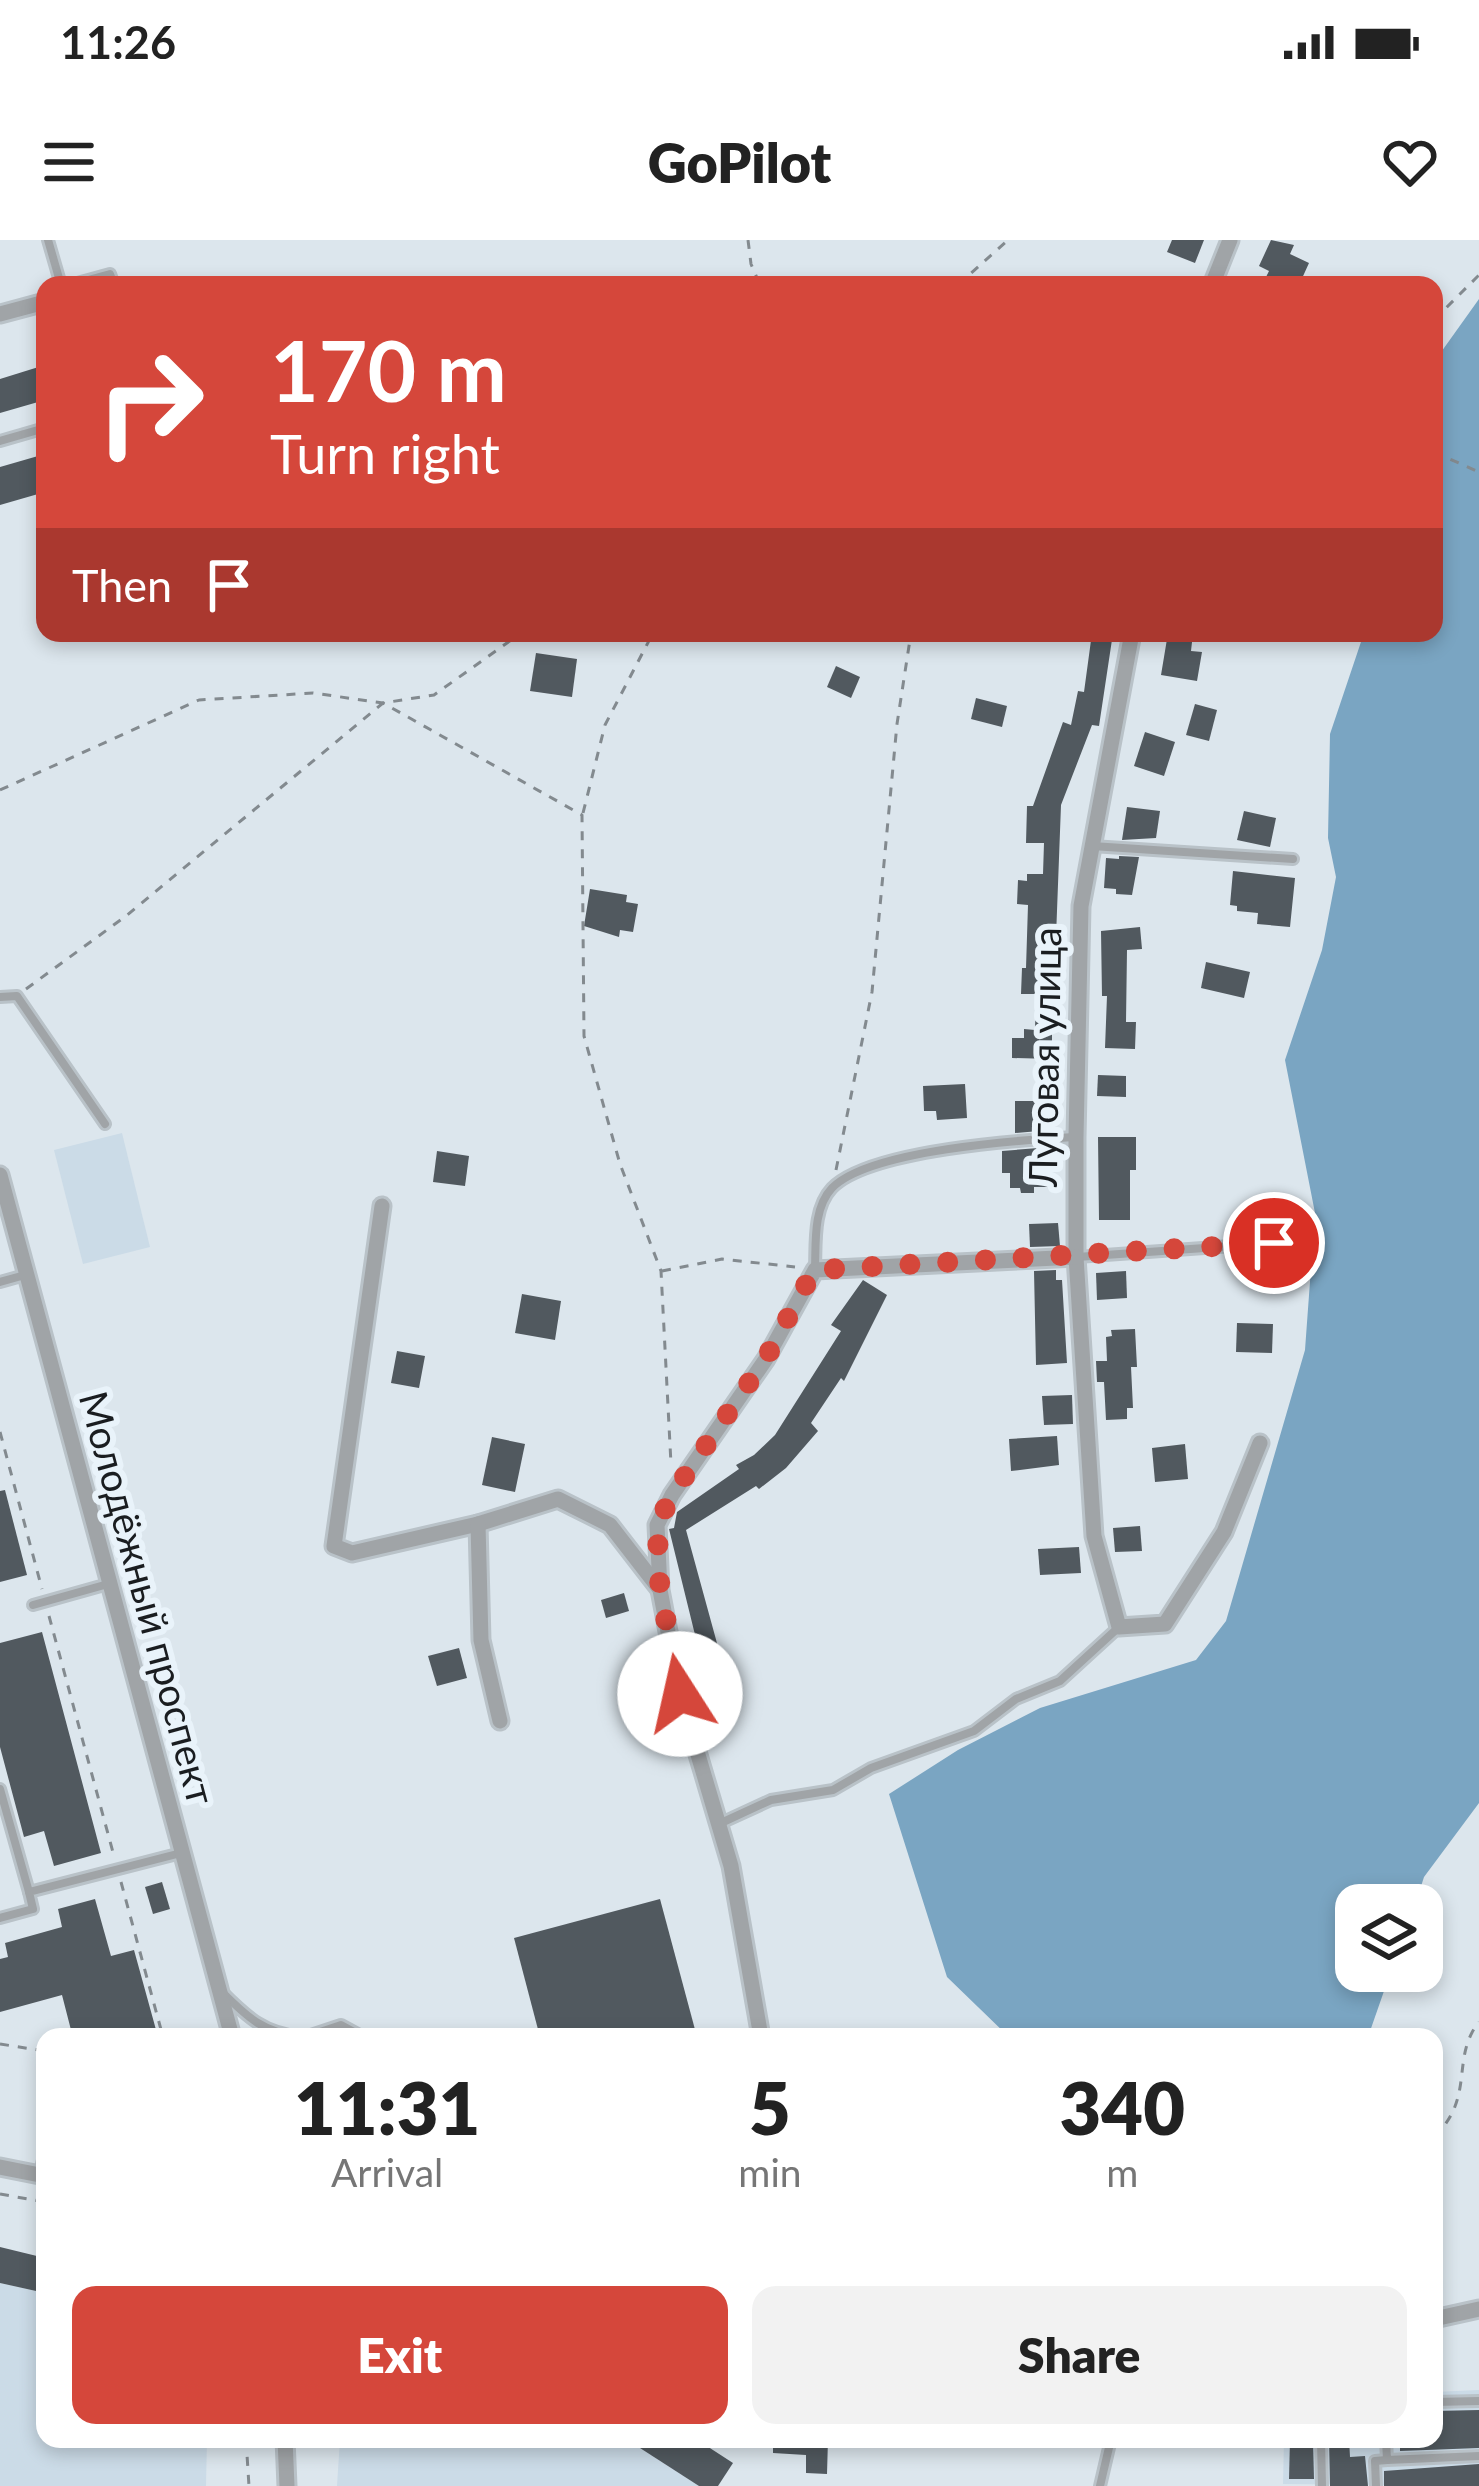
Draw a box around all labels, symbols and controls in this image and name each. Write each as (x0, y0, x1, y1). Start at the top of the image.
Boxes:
text: 11:26 (60, 15, 176, 69)
icon: menu (36, 129, 102, 195)
icon: heart (1377, 129, 1443, 195)
text: GoPilot (648, 130, 831, 195)
text: 170 m (270, 319, 507, 420)
icon: right (72, 324, 228, 480)
text: Turn right (270, 421, 500, 486)
icon: arrive (196, 552, 262, 618)
text: Then (72, 558, 172, 612)
street label: Луговая улица (1019, 927, 1069, 1188)
pin (1223, 1192, 1325, 1294)
icon: arrive (1241, 1210, 1307, 1276)
street label: Молодёжный проспект (71, 1386, 225, 1810)
position arrow (617, 1631, 743, 1757)
map controls (1335, 1884, 1443, 1992)
button: layers (1335, 1884, 1443, 1992)
text: 11:31 (294, 2064, 480, 2150)
text: 5 (749, 2064, 791, 2150)
text: 340 (1060, 2064, 1185, 2150)
text: Arrival (331, 2149, 443, 2195)
text: min (738, 2149, 802, 2195)
text: m (1106, 2149, 1138, 2195)
button: Exit (72, 2286, 728, 2424)
button: Share (752, 2286, 1407, 2424)

